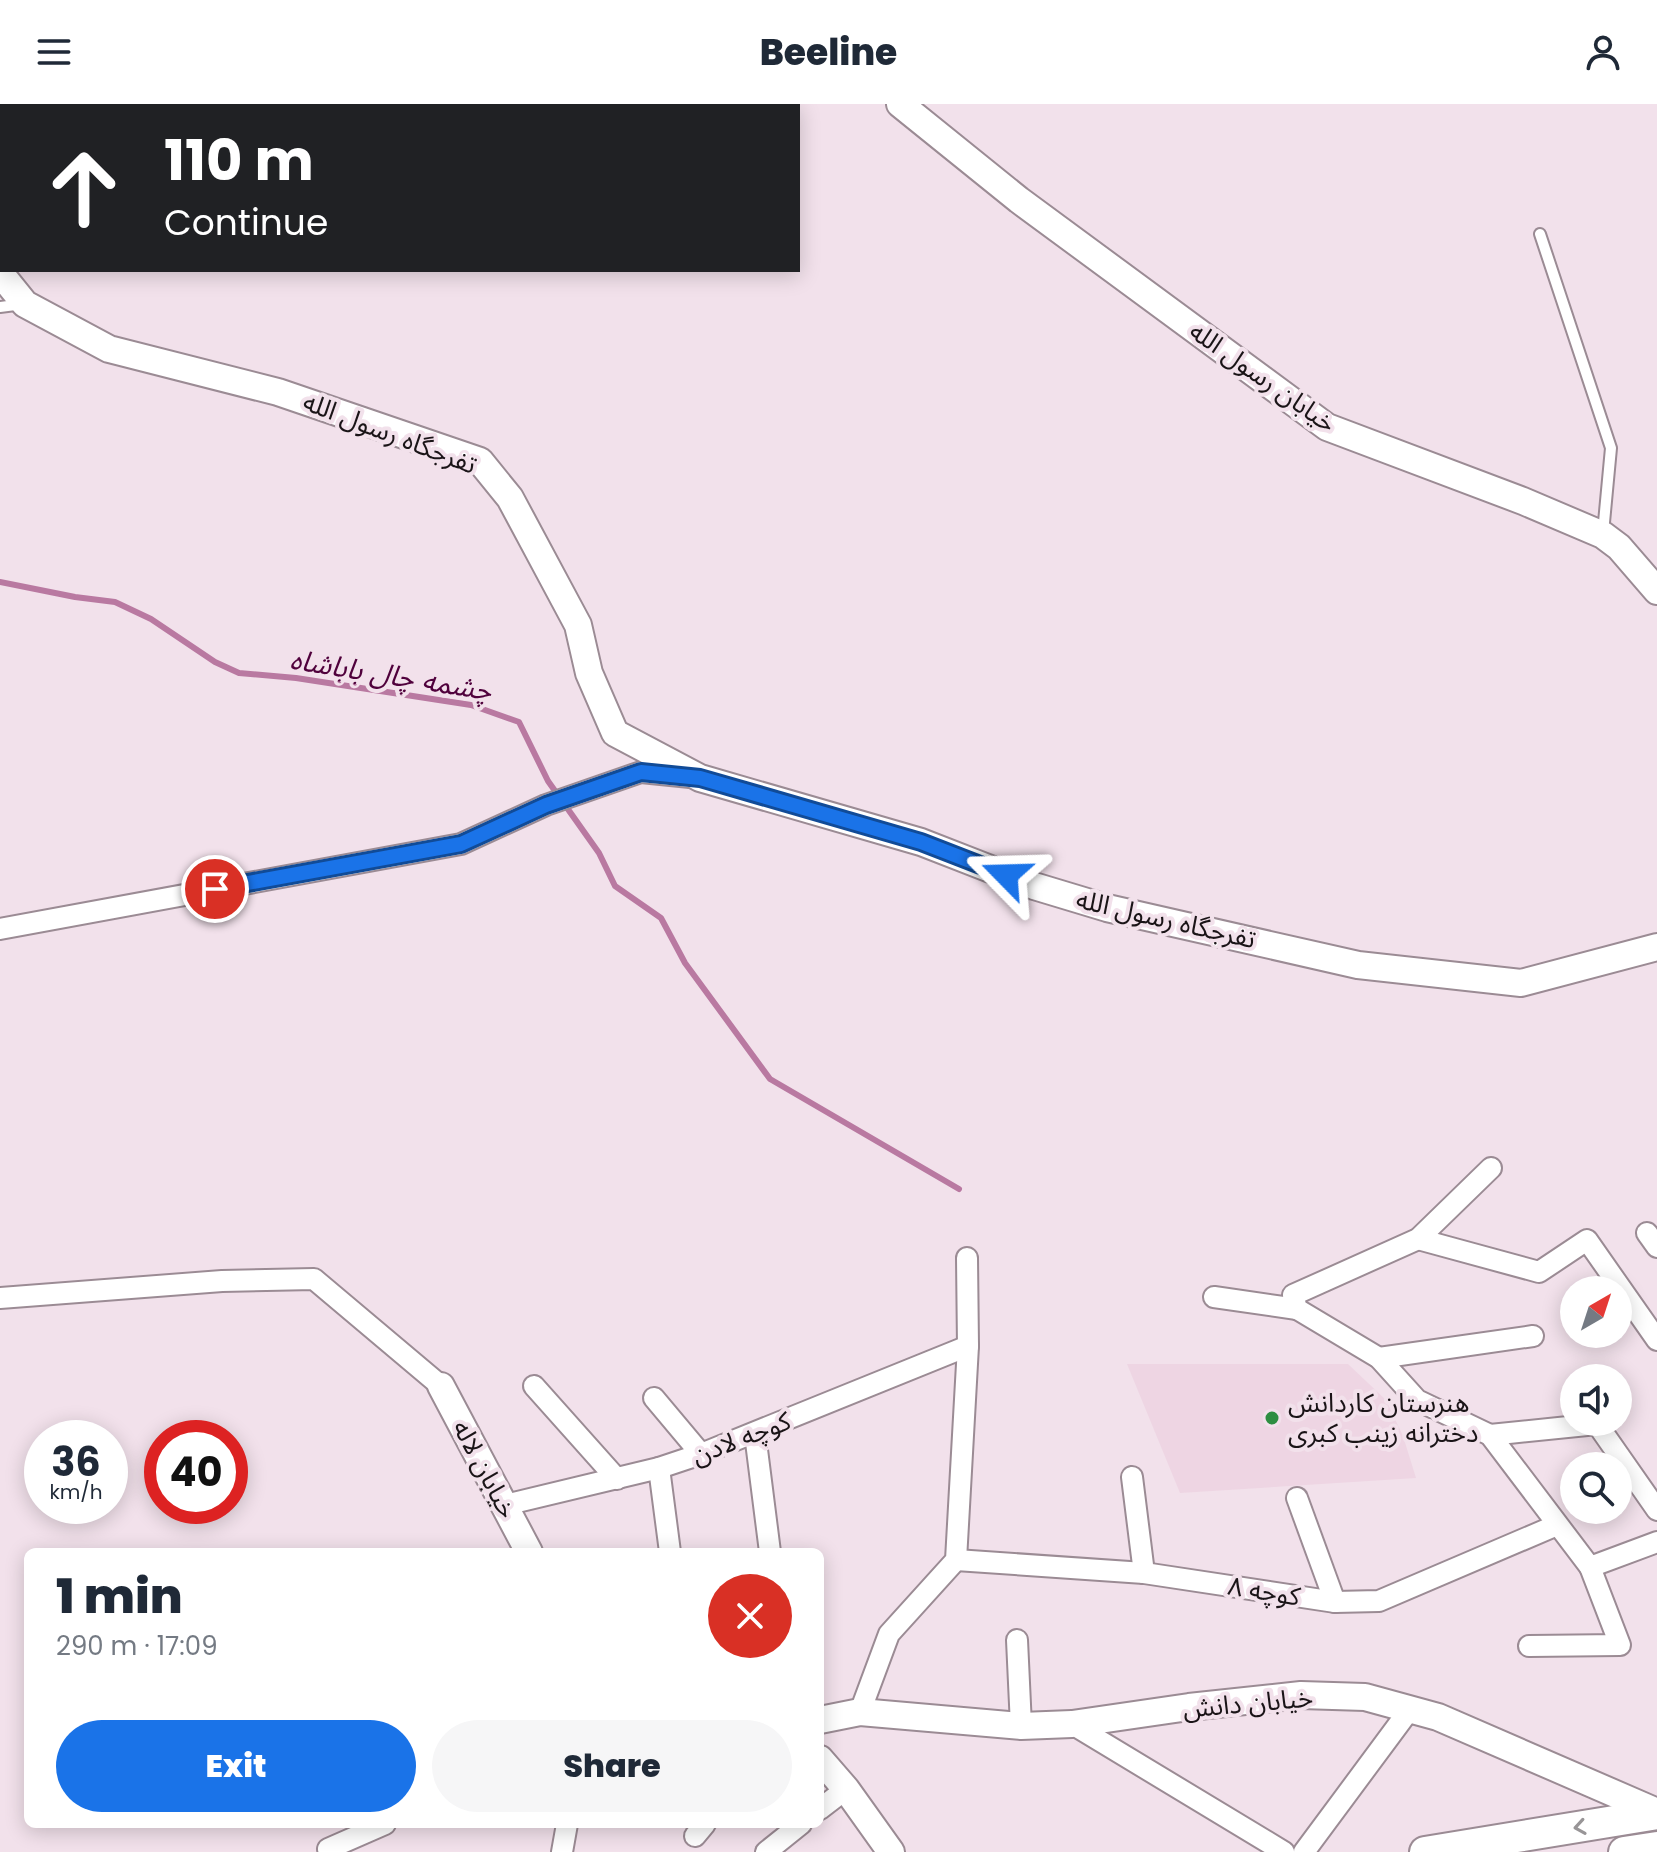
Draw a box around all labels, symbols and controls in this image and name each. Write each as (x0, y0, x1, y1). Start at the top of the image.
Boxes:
text: Beeline (760, 27, 897, 78)
icon: menu (32, 30, 76, 74)
icon: person (1581, 30, 1625, 74)
text: 110 m (164, 121, 314, 200)
icon: ahead (32, 136, 136, 240)
text: Continue (164, 197, 328, 248)
street label: خیابان رسول الله (1182, 313, 1344, 441)
street label: تفرجگاه رسول الله (298, 383, 482, 483)
water label: چشمه چال باباشاه (287, 640, 495, 710)
position arrow (964, 833, 1048, 917)
pin (181, 855, 249, 923)
icon: arrive (193, 867, 237, 911)
street label: تفرجگاه رسول الله (1073, 881, 1259, 957)
north arrow (1560, 1276, 1632, 1348)
map controls (1560, 1276, 1632, 1524)
button: sound (1560, 1364, 1632, 1436)
place label: هنرستان کاردانش دخترانه زینب کبری (1288, 1385, 1478, 1451)
street label: کوچه لادن (686, 1403, 796, 1473)
marker: هنرستان کاردانش دخترانه زینب کبری (1263, 1409, 1281, 1427)
street label: خیابان لاله (444, 1414, 526, 1524)
speed limit sign: 40 (144, 1420, 248, 1524)
text: 36 (51, 1434, 101, 1490)
button: search (1560, 1452, 1632, 1524)
text: km/h (49, 1478, 103, 1506)
text: 1 min (56, 1563, 183, 1630)
street label: کوچه ۸ (1225, 1568, 1303, 1615)
button: close (708, 1574, 792, 1658)
text: 290 m · 17:09 (56, 1628, 218, 1664)
street label: خیابان دانش (1181, 1679, 1315, 1727)
button: Exit (56, 1720, 416, 1812)
button: Share (432, 1720, 792, 1812)
one-way arrow (1573, 1818, 1587, 1835)

